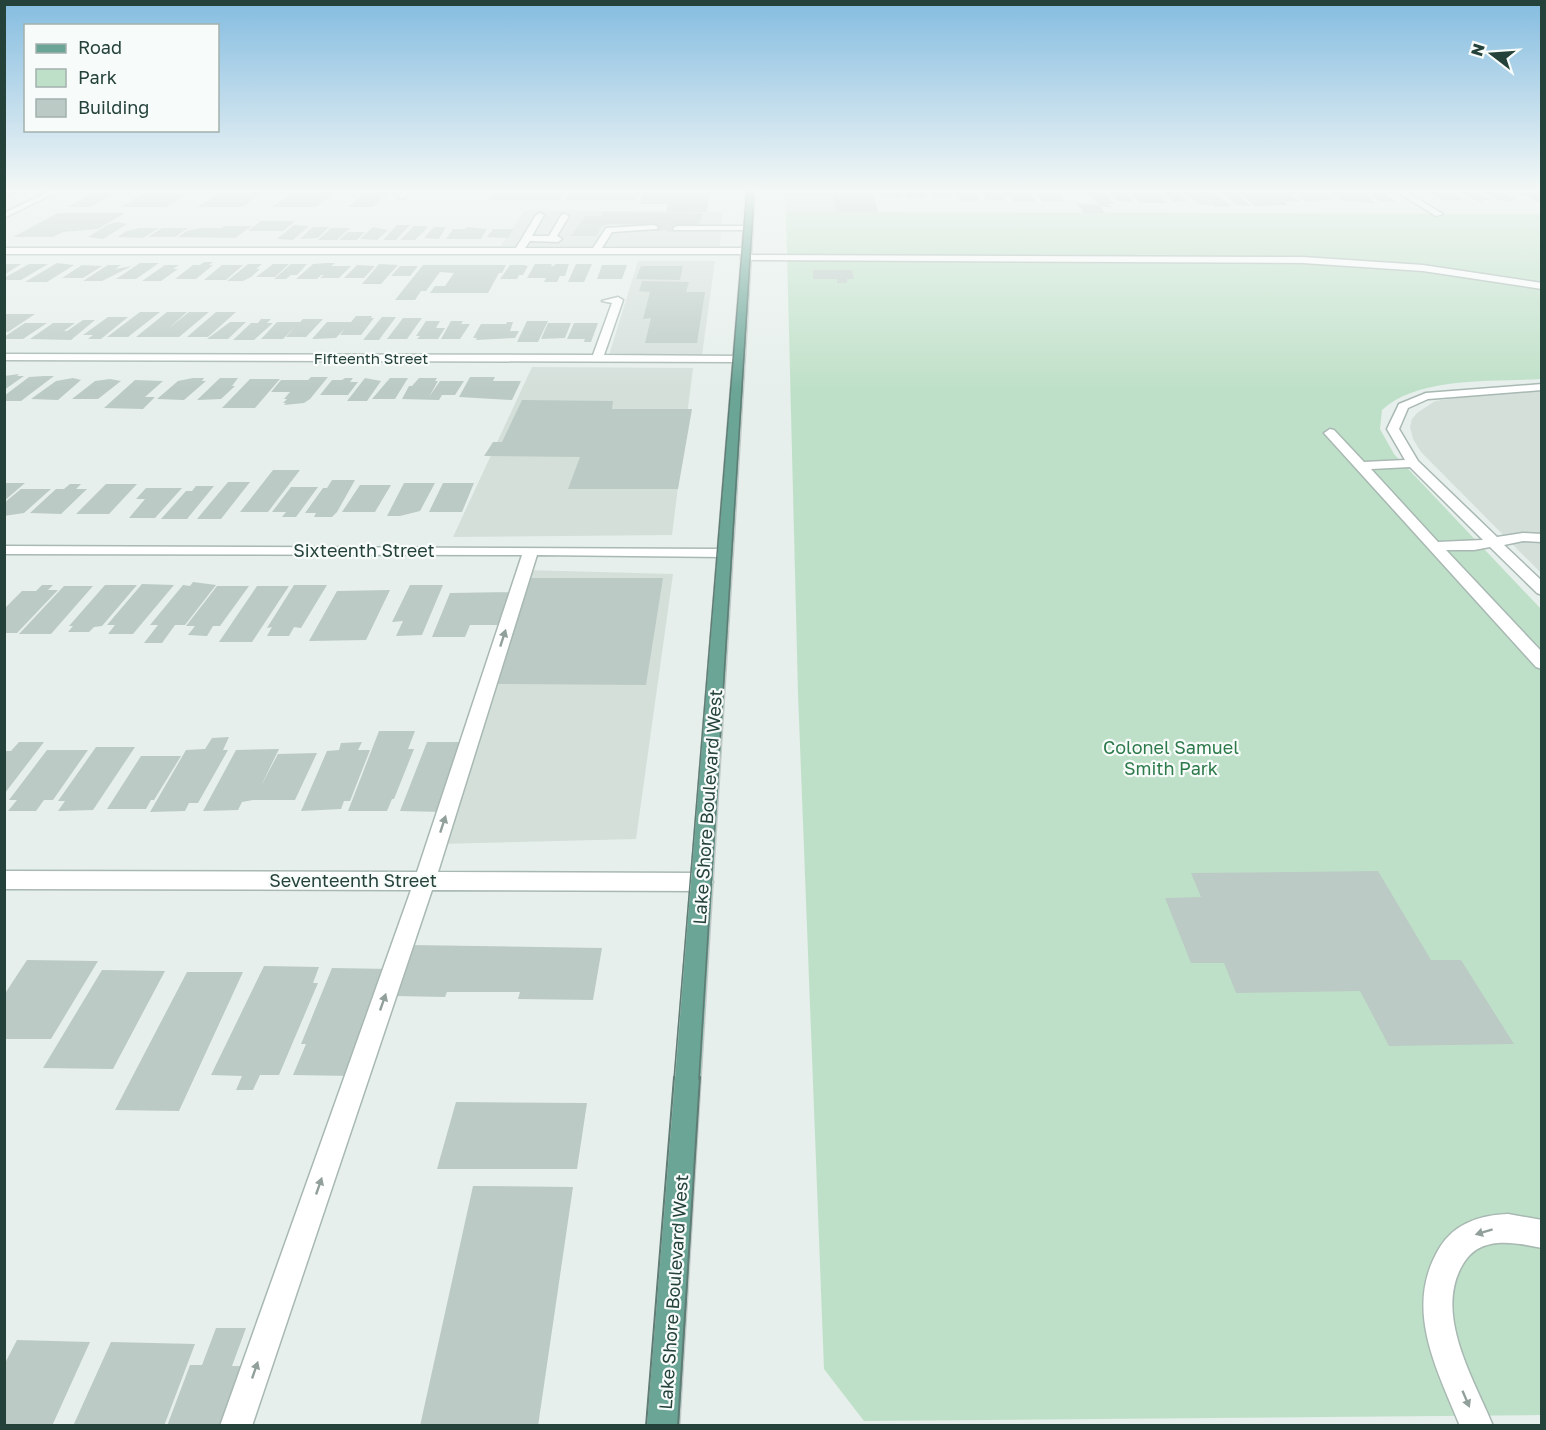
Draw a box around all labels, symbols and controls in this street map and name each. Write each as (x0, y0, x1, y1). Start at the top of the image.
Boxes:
legend (24, 24, 219, 132)
north arrow (1462, 24, 1522, 84)
text: Road (78, 36, 122, 58)
text: N (1466, 41, 1489, 58)
text: Park (78, 66, 117, 88)
text: Building (78, 96, 149, 118)
street label: Fifteenth Street (314, 349, 428, 367)
street label: Sixteenth Street (293, 539, 435, 561)
one-way arrow (498, 629, 508, 647)
street label: Lake Shore Boulevard West (688, 689, 726, 925)
park label: Colonel Samuel Smith Park (1103, 736, 1239, 779)
one-way arrow (439, 815, 448, 833)
street label: Seventeenth Street (269, 869, 437, 891)
one-way arrow (378, 993, 388, 1011)
street label: Lake Shore Boulevard West (654, 1174, 692, 1410)
one-way arrow (314, 1177, 324, 1195)
one-way arrow (1475, 1228, 1493, 1237)
one-way arrow (250, 1361, 260, 1379)
one-way arrow (1461, 1391, 1471, 1409)

